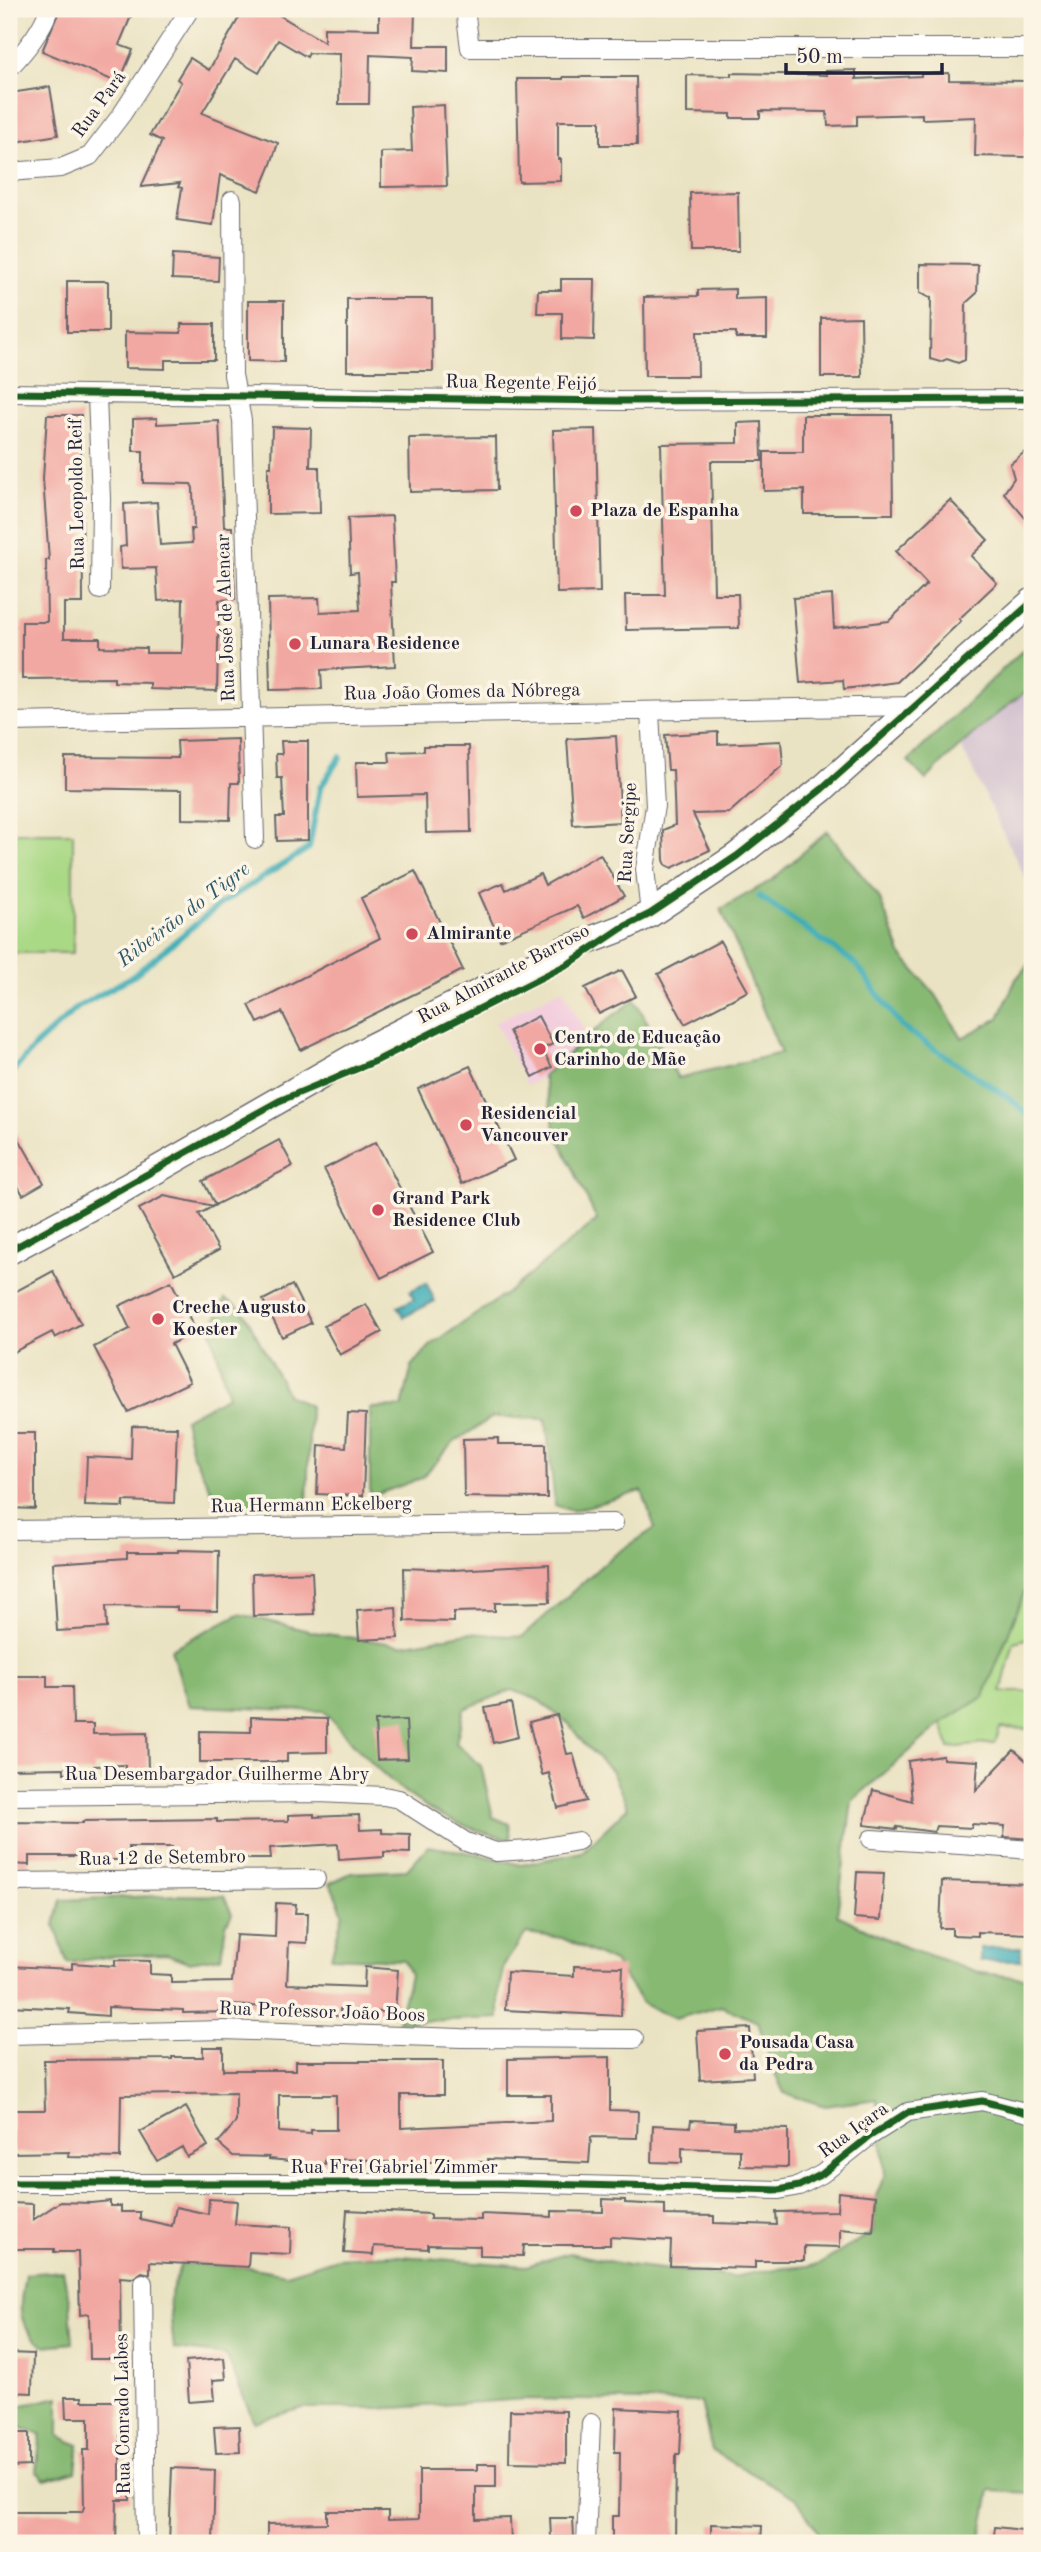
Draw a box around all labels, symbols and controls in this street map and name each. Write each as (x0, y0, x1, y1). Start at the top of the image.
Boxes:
scale bar (786, 32, 941, 76)
text: 50 m (796, 47, 843, 68)
street label: Rua Pará (70, 68, 131, 142)
street label: Rua Regente Feijó (445, 373, 597, 395)
street label: Rua Leopoldo Reif (67, 417, 89, 570)
place label: Plaza de Espanha (590, 502, 740, 521)
marker: Plaza de Espanha (568, 503, 584, 519)
street label: Rua José de Alencar (215, 533, 239, 703)
place label: Lunara Residence (309, 635, 460, 654)
marker: Lunara Residence (287, 636, 303, 652)
street label: Rua João Gomes da Nóbrega (343, 681, 581, 705)
street label: Rua Sergipe (617, 782, 641, 884)
water label: Ribeirão do Tigre (113, 859, 254, 972)
street label: Rua Almirante Barroso (415, 922, 593, 1028)
place label: Almirante (426, 925, 511, 944)
marker: Almirante (404, 926, 420, 942)
place label: Centro de Educação Carinho de Mãe (554, 1029, 721, 1070)
marker: Centro de Educação Carinho de Mãe (532, 1041, 548, 1057)
place label: Residencial Vancouver (480, 1105, 577, 1146)
marker: Residencial Vancouver (458, 1117, 474, 1133)
place label: Grand Park Residence Club (392, 1190, 520, 1231)
marker: Grand Park Residence Club (370, 1202, 386, 1218)
place label: Creche Augusto Koester (172, 1299, 306, 1340)
marker: Creche Augusto Koester (150, 1311, 166, 1327)
street label: Rua Hermann Eckelberg (210, 1495, 413, 1517)
street label: Rua Desembargador Guilherme Abry (64, 1766, 370, 1785)
street label: Rua 12 de Setembro (78, 1848, 246, 1870)
street label: Rua Professor João Boos (218, 2000, 426, 2026)
place label: Pousada Casa da Pedra (739, 2034, 855, 2075)
marker: Pousada Casa da Pedra (717, 2046, 733, 2062)
street label: Rua Içara (816, 2099, 893, 2162)
street label: Rua Frei Gabriel Zimmer (290, 2159, 498, 2178)
street label: Rua Conrado Labes (113, 2333, 135, 2495)

